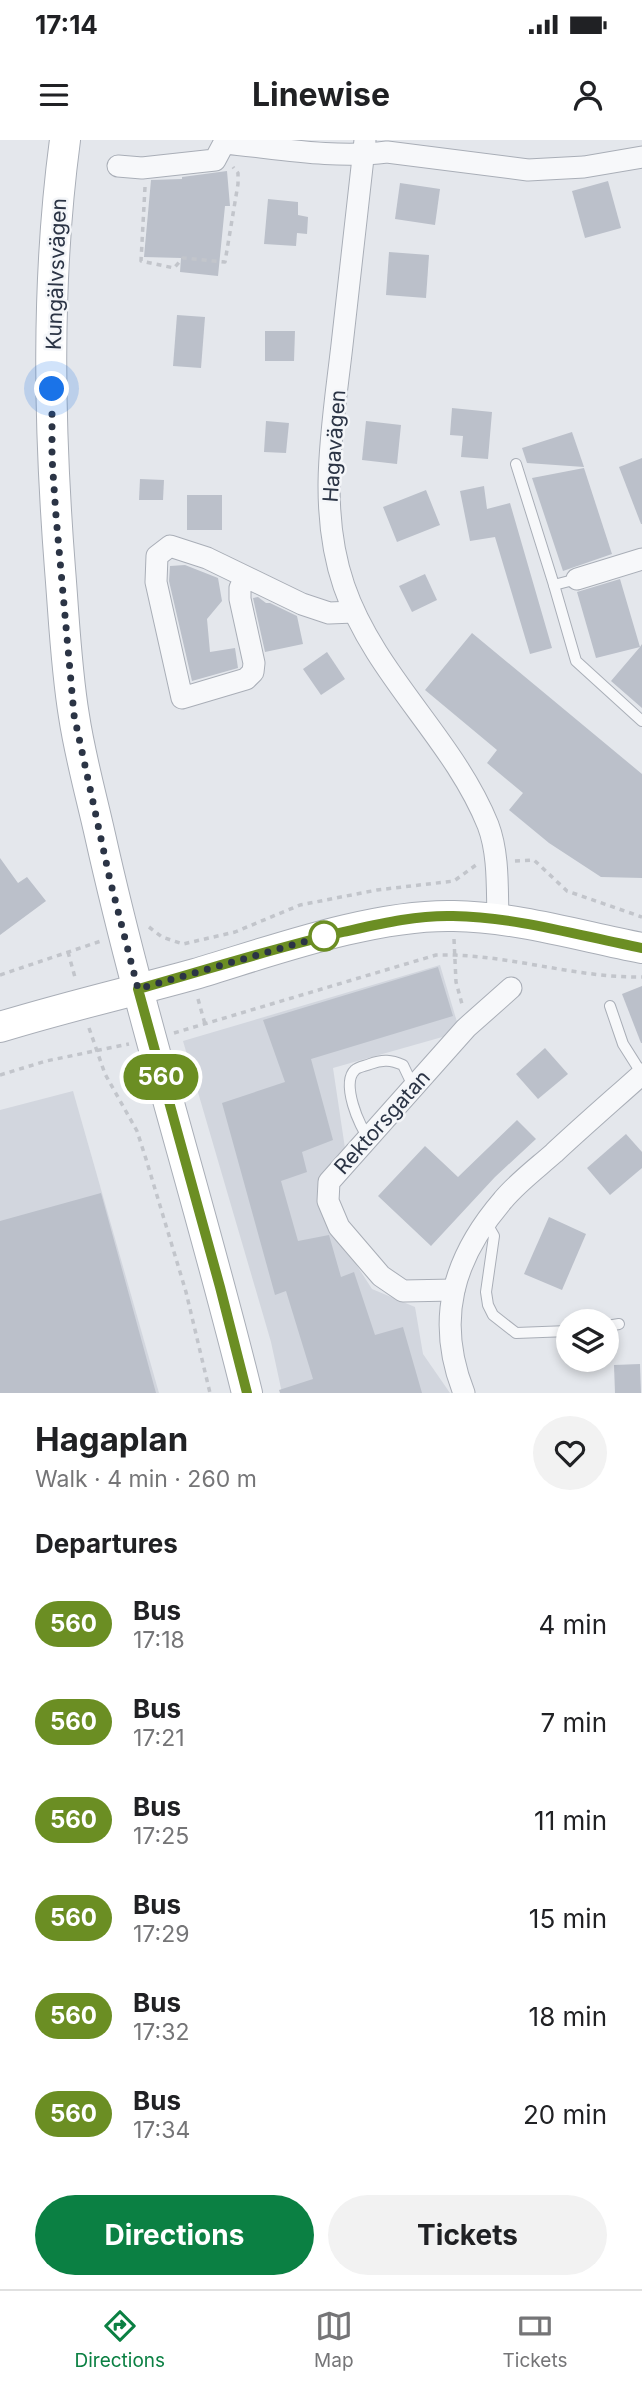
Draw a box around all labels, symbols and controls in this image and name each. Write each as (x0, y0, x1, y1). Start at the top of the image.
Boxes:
text: 17:14 (35, 9, 98, 40)
text: Linewise (252, 75, 390, 114)
icon: menu (35, 76, 73, 114)
icon: person (569, 76, 607, 114)
street label: Kungälvsvägen (41, 198, 71, 350)
your location (34, 371, 69, 406)
street label: Hagavägen (318, 389, 350, 503)
unlabelled marker (309, 921, 339, 951)
line badge: 560 (121, 1054, 201, 1100)
text: 560 (137, 1062, 185, 1091)
street label: Rektorsgatan (329, 1065, 435, 1179)
map controls (556, 1309, 619, 1372)
button: layers (556, 1309, 619, 1372)
button: heart (533, 1416, 607, 1490)
text: Hagaplan (35, 1419, 188, 1459)
text: Walk · 4 min · 260 m (35, 1465, 257, 1493)
text: Departures (35, 1528, 178, 1559)
text: Bus (133, 1595, 181, 1626)
text: 560 (50, 1609, 97, 1638)
text: 4 min (538, 1609, 607, 1640)
text: 17:18 (133, 1626, 185, 1654)
text: Bus (133, 1693, 181, 1724)
text: 560 (50, 1707, 97, 1736)
text: 7 min (541, 1707, 607, 1738)
text: 17:21 (133, 1724, 185, 1752)
text: Bus (133, 1791, 181, 1822)
text: 560 (50, 1805, 97, 1834)
text: 11 min (534, 1805, 607, 1836)
text: 17:25 (133, 1822, 189, 1850)
text: Bus (133, 1889, 181, 1920)
text: 560 (50, 1903, 97, 1932)
text: 15 min (529, 1903, 607, 1934)
text: 17:29 (133, 1920, 190, 1948)
text: Bus (133, 1987, 181, 2018)
text: 560 (50, 2001, 97, 2030)
text: 18 min (529, 2001, 607, 2032)
text: 17:32 (133, 2018, 189, 2046)
text: Bus (133, 2085, 181, 2116)
text: 560 (50, 2099, 97, 2128)
text: 20 min (523, 2099, 607, 2130)
text: 17:34 (133, 2116, 190, 2144)
button: Directions (35, 2195, 314, 2275)
button: Tickets (328, 2195, 607, 2275)
tab: Directions (75, 2307, 165, 2372)
tab: Map (314, 2307, 354, 2372)
tab: Tickets (503, 2307, 567, 2372)

